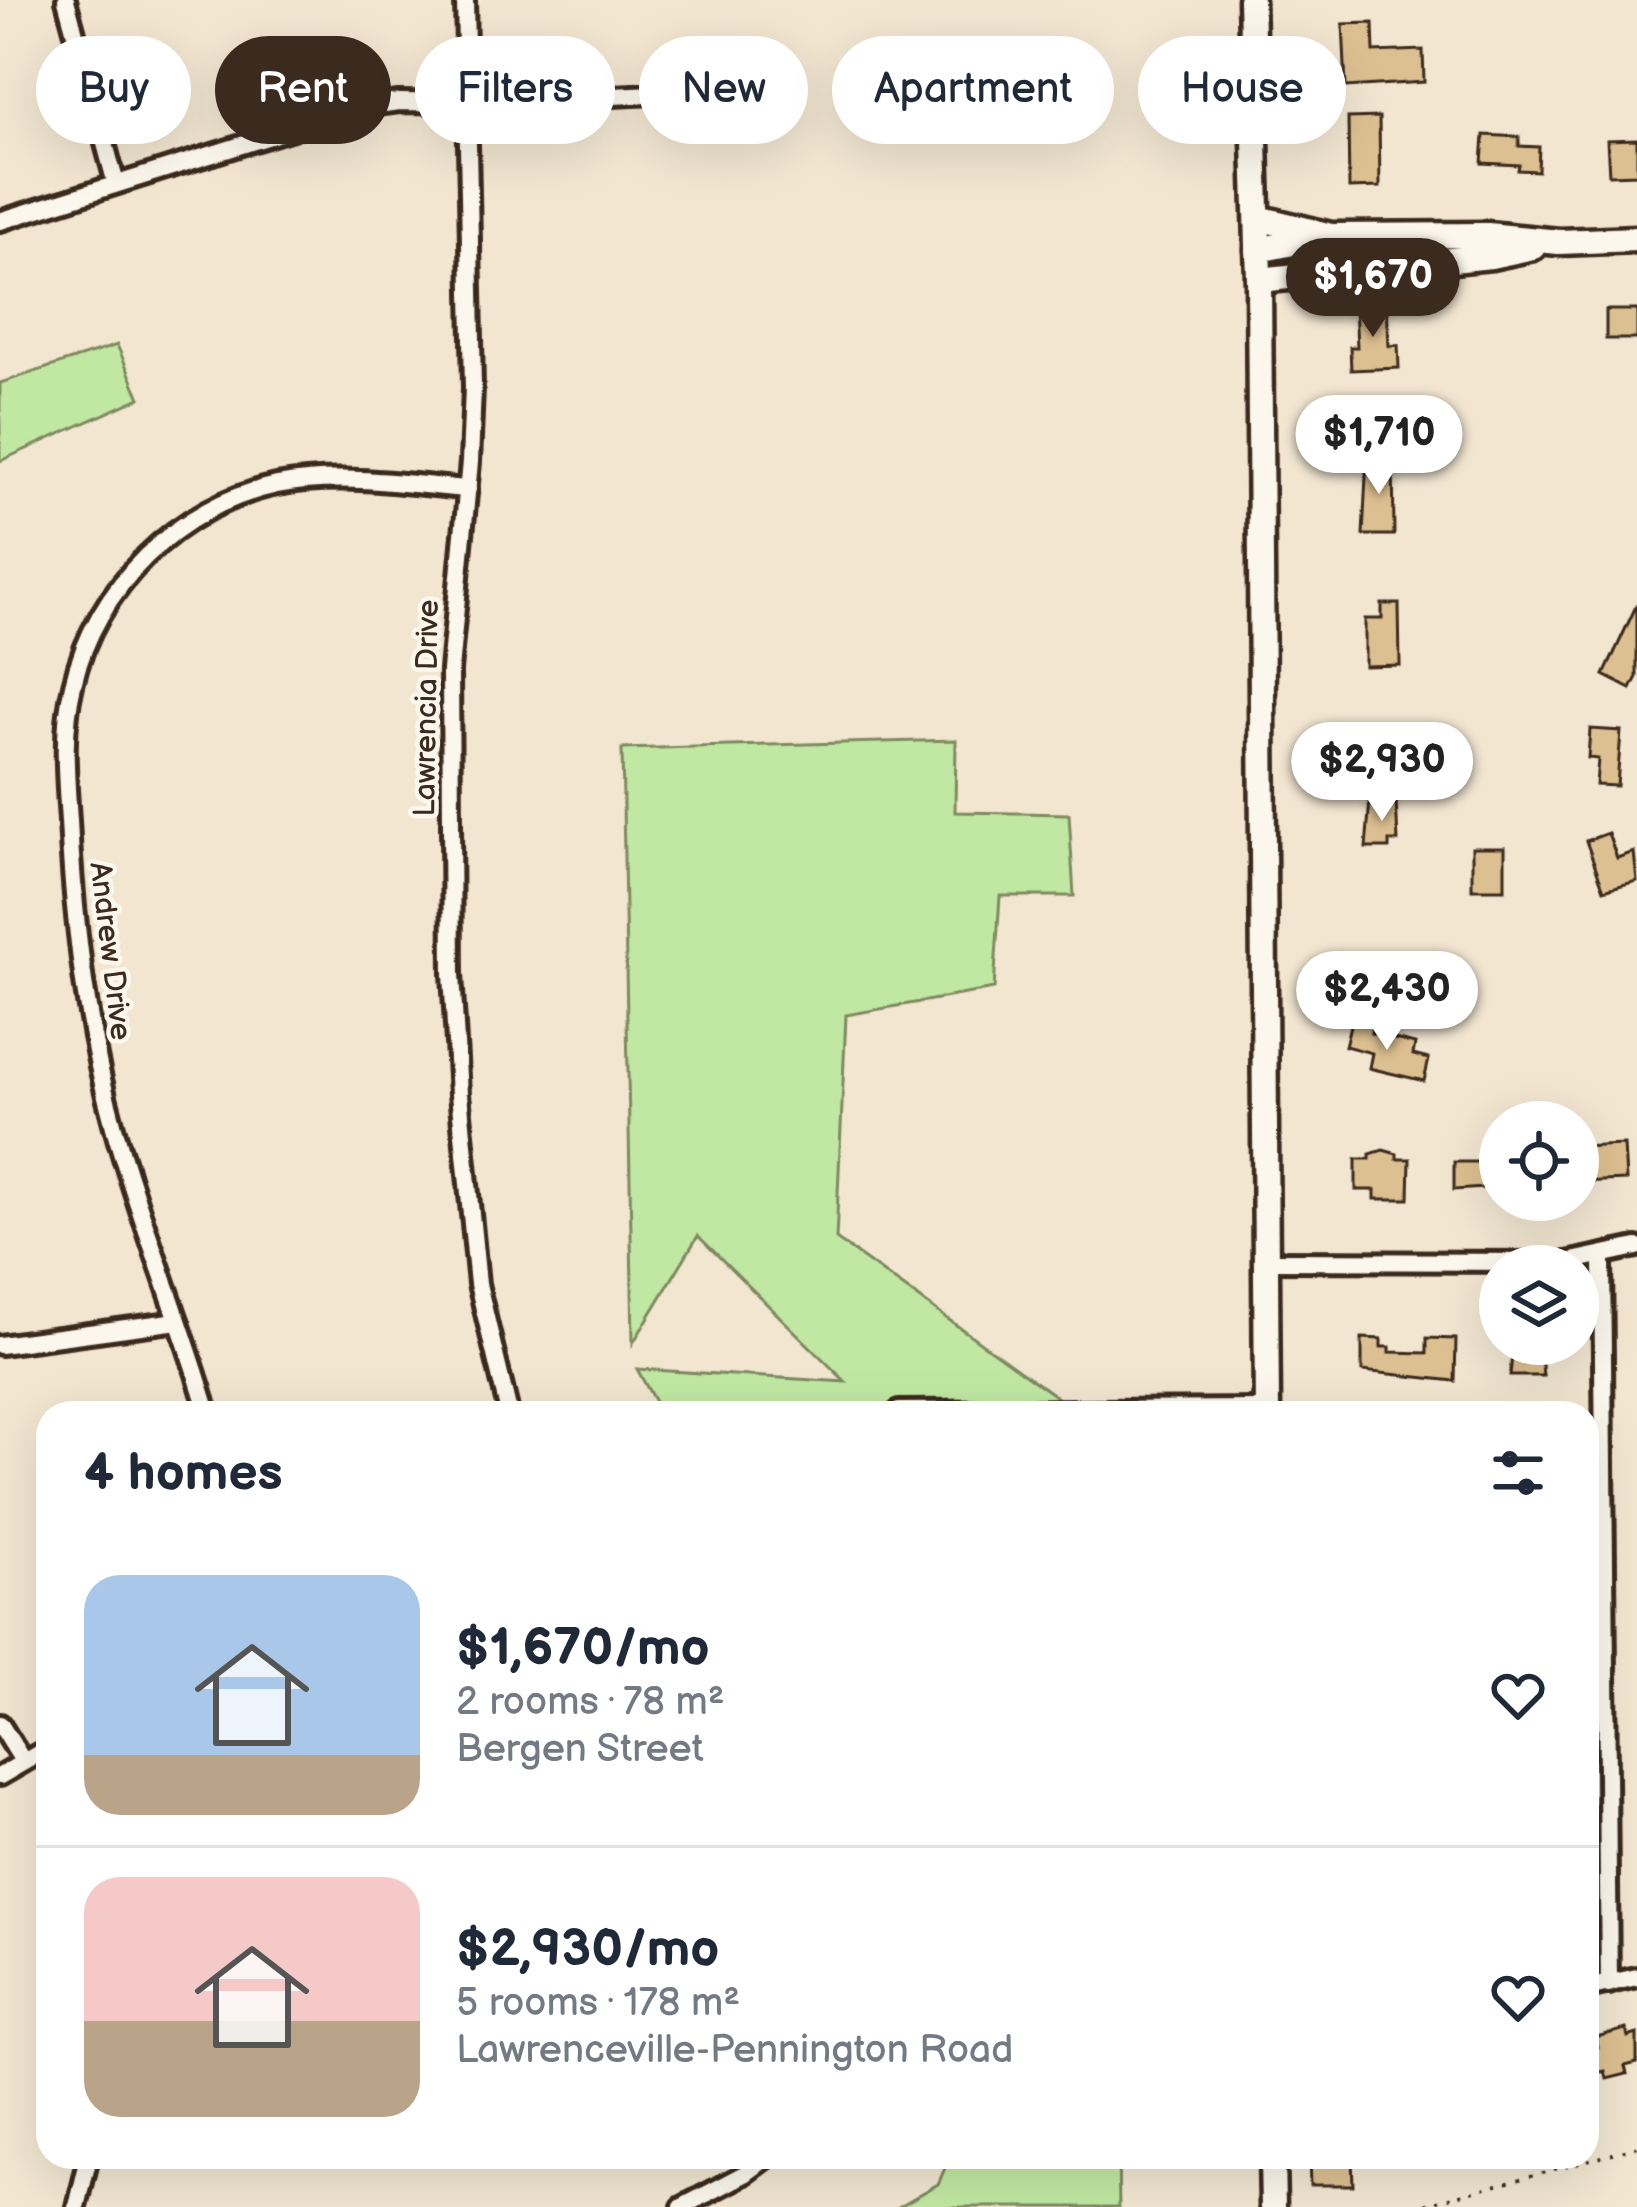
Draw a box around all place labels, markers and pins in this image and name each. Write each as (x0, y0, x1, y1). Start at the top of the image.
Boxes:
pin: $1,670 (1275, 238, 1471, 340)
pin: $1,710 (1281, 395, 1477, 497)
pin: $2,930 (1284, 722, 1480, 824)
pin: $2,430 (1289, 951, 1485, 1053)

